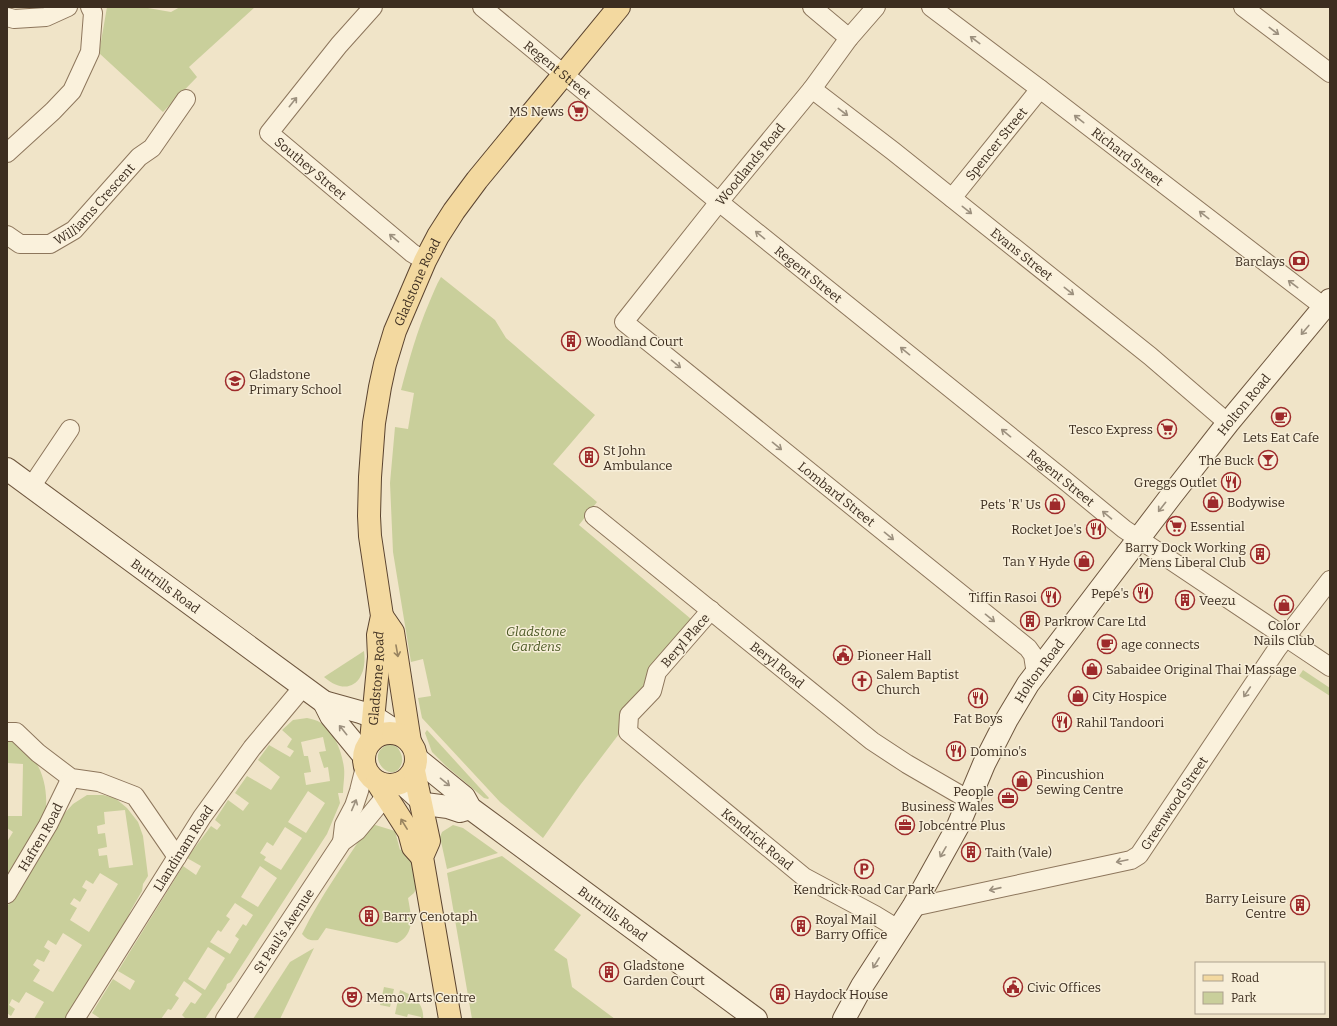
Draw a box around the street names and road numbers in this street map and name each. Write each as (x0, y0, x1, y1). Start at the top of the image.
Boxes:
street label: Regent Street (521, 38, 594, 102)
street label: Spencer Street (963, 104, 1030, 183)
street label: Woodlands Road (713, 120, 788, 208)
street label: Richard Street (1089, 124, 1167, 189)
street label: Southey Street (272, 134, 350, 203)
street label: Williams Crescent (51, 160, 138, 248)
street label: Evans Street (988, 225, 1056, 284)
street label: Gladstone Road (391, 236, 444, 328)
street label: Regent Street (772, 243, 845, 306)
street label: Holton Road (1214, 371, 1274, 438)
street label: Regent Street (1024, 446, 1097, 510)
street label: Lombard Street (795, 459, 878, 530)
street label: Buttrills Road (128, 556, 203, 617)
street label: Beryl Place (658, 610, 713, 670)
street label: Gladstone Road (366, 629, 387, 726)
street label: Holton Road (1012, 636, 1068, 706)
street label: Beryl Road (747, 639, 807, 691)
street label: Greenwood Street (1138, 753, 1211, 853)
street label: Hafren Road (15, 800, 66, 874)
street label: Llandinam Road (150, 802, 216, 894)
street label: Kendrick Road (718, 805, 796, 873)
street label: Buttrills Road (575, 883, 650, 944)
street label: St Paul's Avenue (251, 886, 317, 976)

